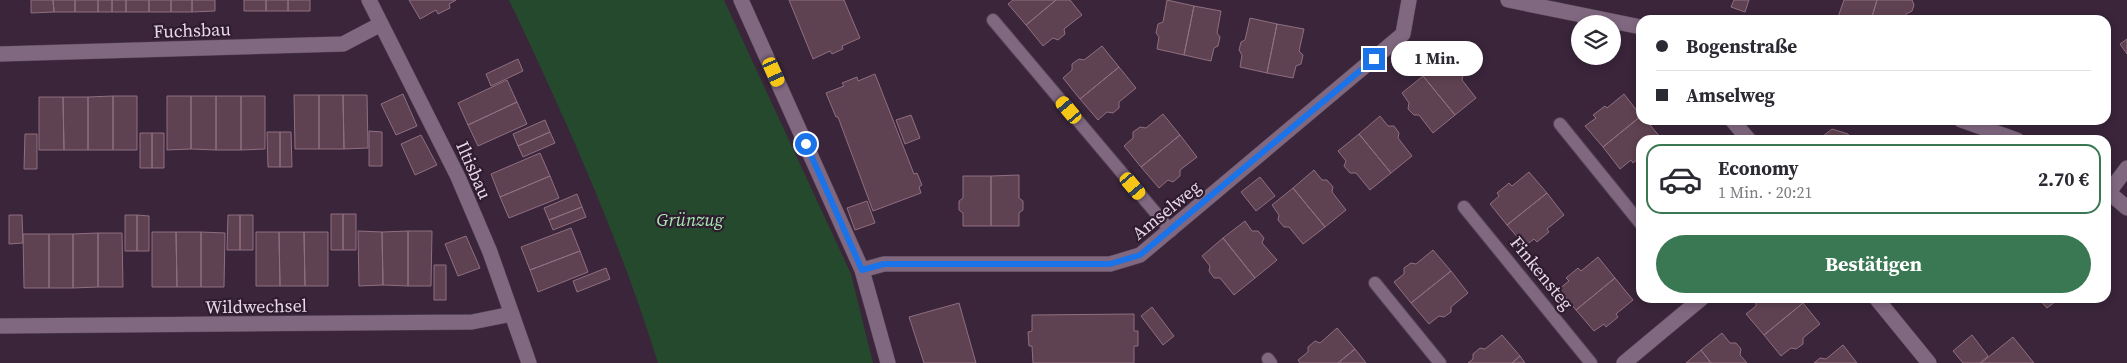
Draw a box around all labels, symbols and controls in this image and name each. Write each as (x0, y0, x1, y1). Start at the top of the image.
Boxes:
map controls (1571, 15, 1621, 65)
button: layers (1571, 15, 1621, 65)
street label: Fuchsbau (153, 16, 231, 44)
text: Bogenstraße (1686, 33, 1797, 59)
callout: 1 Min. (1392, 42, 1484, 76)
text: 1 Min. (1414, 47, 1460, 69)
route end (1363, 48, 1385, 70)
car (761, 55, 786, 89)
text: Amselweg (1686, 82, 1775, 108)
car (1053, 94, 1084, 126)
route start (795, 133, 817, 155)
street label: Iltisbau (450, 137, 498, 203)
text: Economy (1718, 155, 1799, 181)
icon: car (1658, 157, 1703, 202)
text: 2.70 € (2038, 166, 2089, 192)
car (1117, 170, 1148, 202)
street label: Amselweg (1126, 174, 1206, 246)
text: 1 Min. · 20:21 (1718, 181, 1812, 203)
park label: Grünzug (657, 207, 725, 232)
street label: Finkensteg (1505, 231, 1579, 315)
button: Bestätigen (1656, 235, 2091, 293)
street label: Wildwechsel (205, 293, 307, 319)

